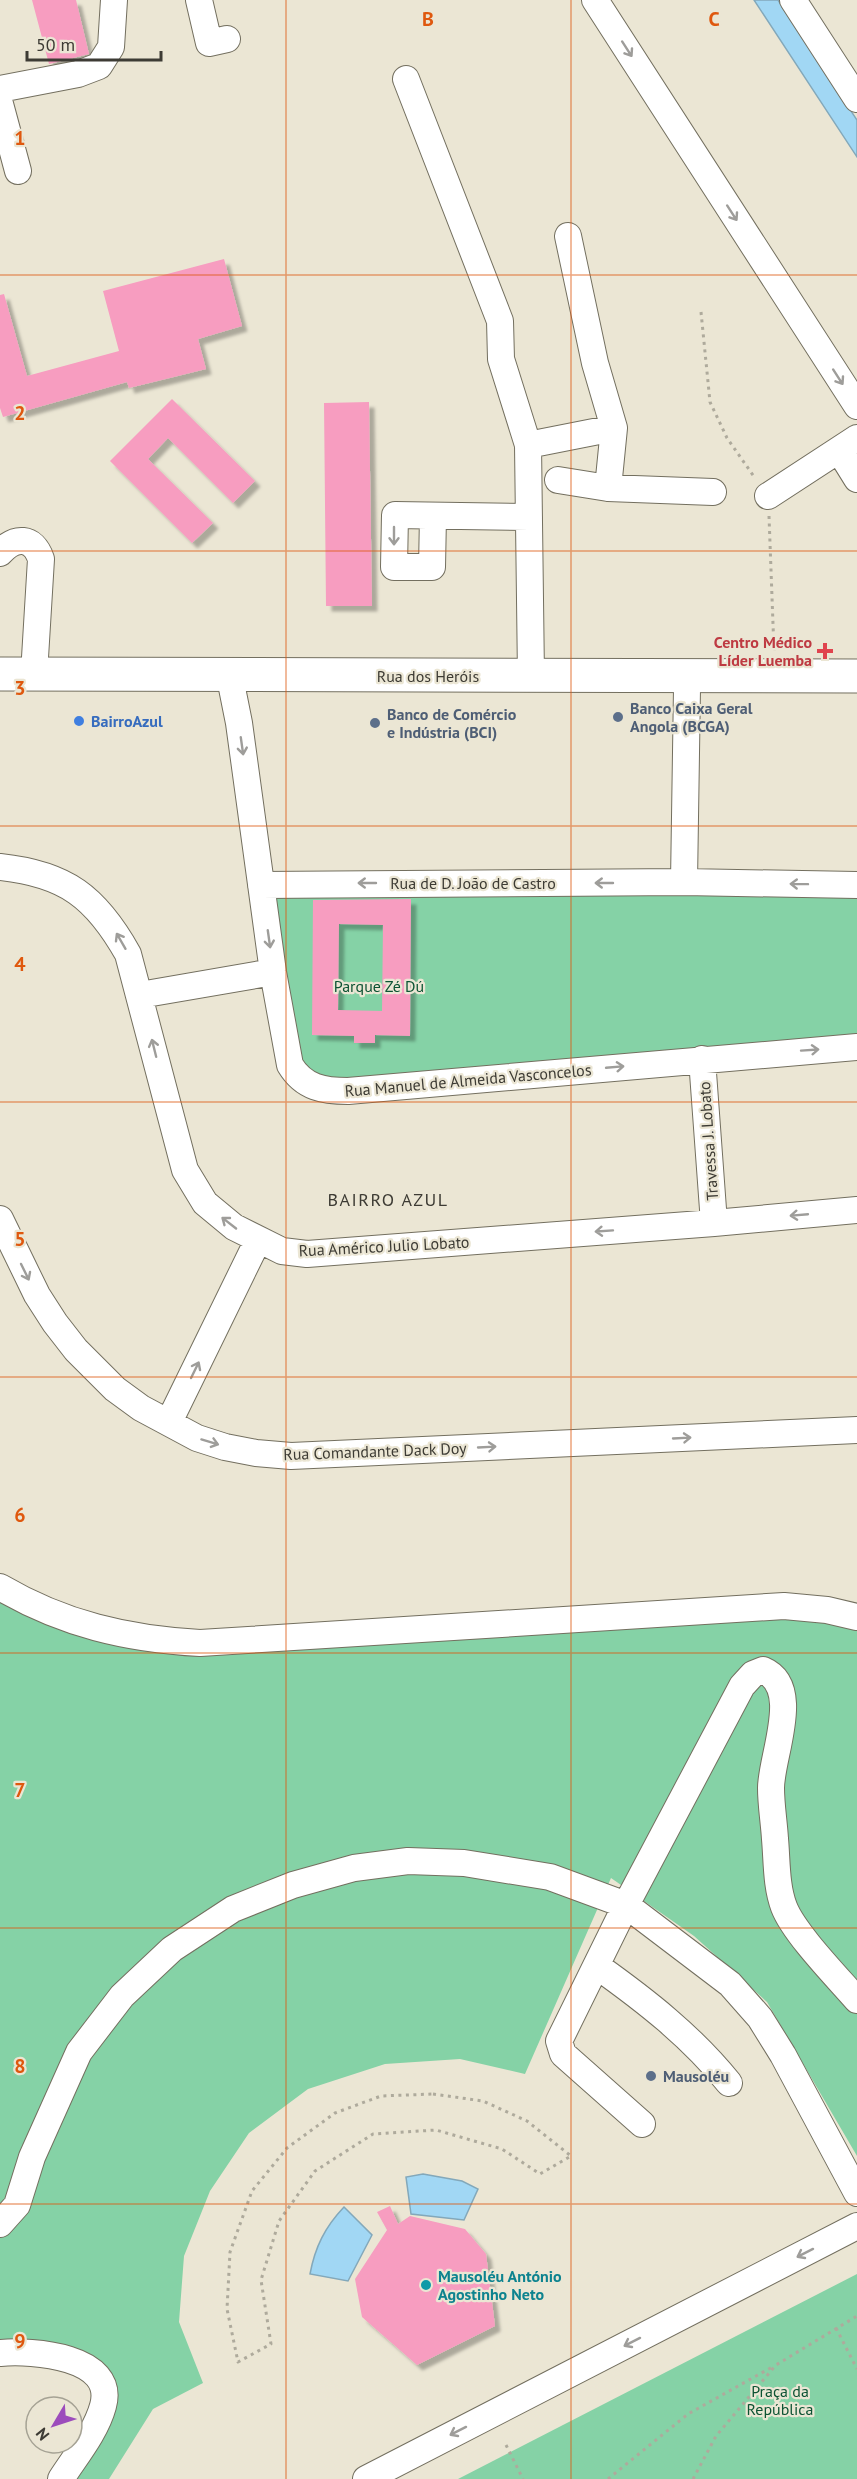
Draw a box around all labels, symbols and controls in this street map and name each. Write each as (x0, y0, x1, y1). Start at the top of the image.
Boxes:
text: B (422, 6, 434, 32)
text: C (708, 6, 720, 32)
scale bar (27, 24, 160, 62)
text: 50 m (36, 33, 75, 56)
one-way arrow (621, 40, 633, 57)
text: 1 (14, 125, 26, 151)
one-way arrow (727, 204, 739, 221)
one-way arrow (832, 368, 844, 385)
text: 2 (14, 400, 26, 426)
one-way arrow (388, 525, 400, 545)
place label: Centro Médico Líder Luemba (714, 632, 812, 670)
marker: Centro Médico Líder Luemba (816, 642, 834, 660)
street label: Rua dos Heróis (377, 666, 479, 686)
text: 3 (14, 675, 26, 701)
place label: Banco Caixa Geral Angola (BCGA) (630, 698, 753, 736)
place label: Banco de Comércio e Indústria (BCI) (387, 704, 517, 742)
marker: Banco Caixa Geral Angola (BCGA) (611, 710, 625, 724)
place label: BairroAzul (91, 711, 163, 731)
marker: BairroAzul (72, 714, 86, 728)
marker: Banco de Comércio e Indústria (BCI) (368, 716, 382, 730)
one-way arrow (237, 735, 248, 755)
street label: Rua de D. João de Castro (390, 873, 556, 893)
one-way arrow (594, 877, 614, 889)
one-way arrow (357, 878, 377, 889)
one-way arrow (789, 878, 809, 890)
one-way arrow (263, 928, 274, 948)
one-way arrow (115, 932, 126, 950)
text: 4 (14, 951, 26, 977)
park label: Parque Zé Dú (334, 976, 424, 996)
one-way arrow (147, 1039, 159, 1058)
one-way arrow (799, 1045, 819, 1056)
street label: Rua Manuel de Almeida Vasconcelos (344, 1059, 592, 1101)
one-way arrow (605, 1061, 625, 1072)
street label: Travessa J. Lobato (694, 1081, 722, 1201)
district label: BAIRRO AZUL (327, 1188, 449, 1211)
one-way arrow (789, 1210, 809, 1221)
one-way arrow (221, 1216, 237, 1229)
text: 5 (14, 1226, 26, 1252)
one-way arrow (595, 1226, 615, 1237)
street label: Rua Américo Julio Lobato (298, 1232, 470, 1260)
one-way arrow (20, 1262, 32, 1280)
one-way arrow (189, 1361, 201, 1379)
one-way arrow (672, 1432, 692, 1443)
one-way arrow (200, 1437, 219, 1448)
street label: Rua Comandante Dack Doy (283, 1438, 468, 1464)
one-way arrow (477, 1441, 497, 1452)
text: 6 (14, 1502, 26, 1528)
text: 7 (14, 1777, 26, 1803)
text: 8 (14, 2053, 26, 2079)
place label: Mausoléu (663, 2066, 729, 2086)
marker: Mausoléu (644, 2069, 658, 2083)
one-way arrow (796, 2247, 814, 2259)
place label: Mausoléu António Agostinho Neto (438, 2266, 562, 2304)
marker: Mausoléu António Agostinho Neto (419, 2278, 433, 2292)
text: 9 (14, 2328, 26, 2354)
one-way arrow (623, 2337, 641, 2348)
park label: Praça da República (747, 2381, 813, 2419)
north arrow (24, 2395, 84, 2455)
text: N (31, 2424, 53, 2445)
one-way arrow (450, 2426, 468, 2438)

